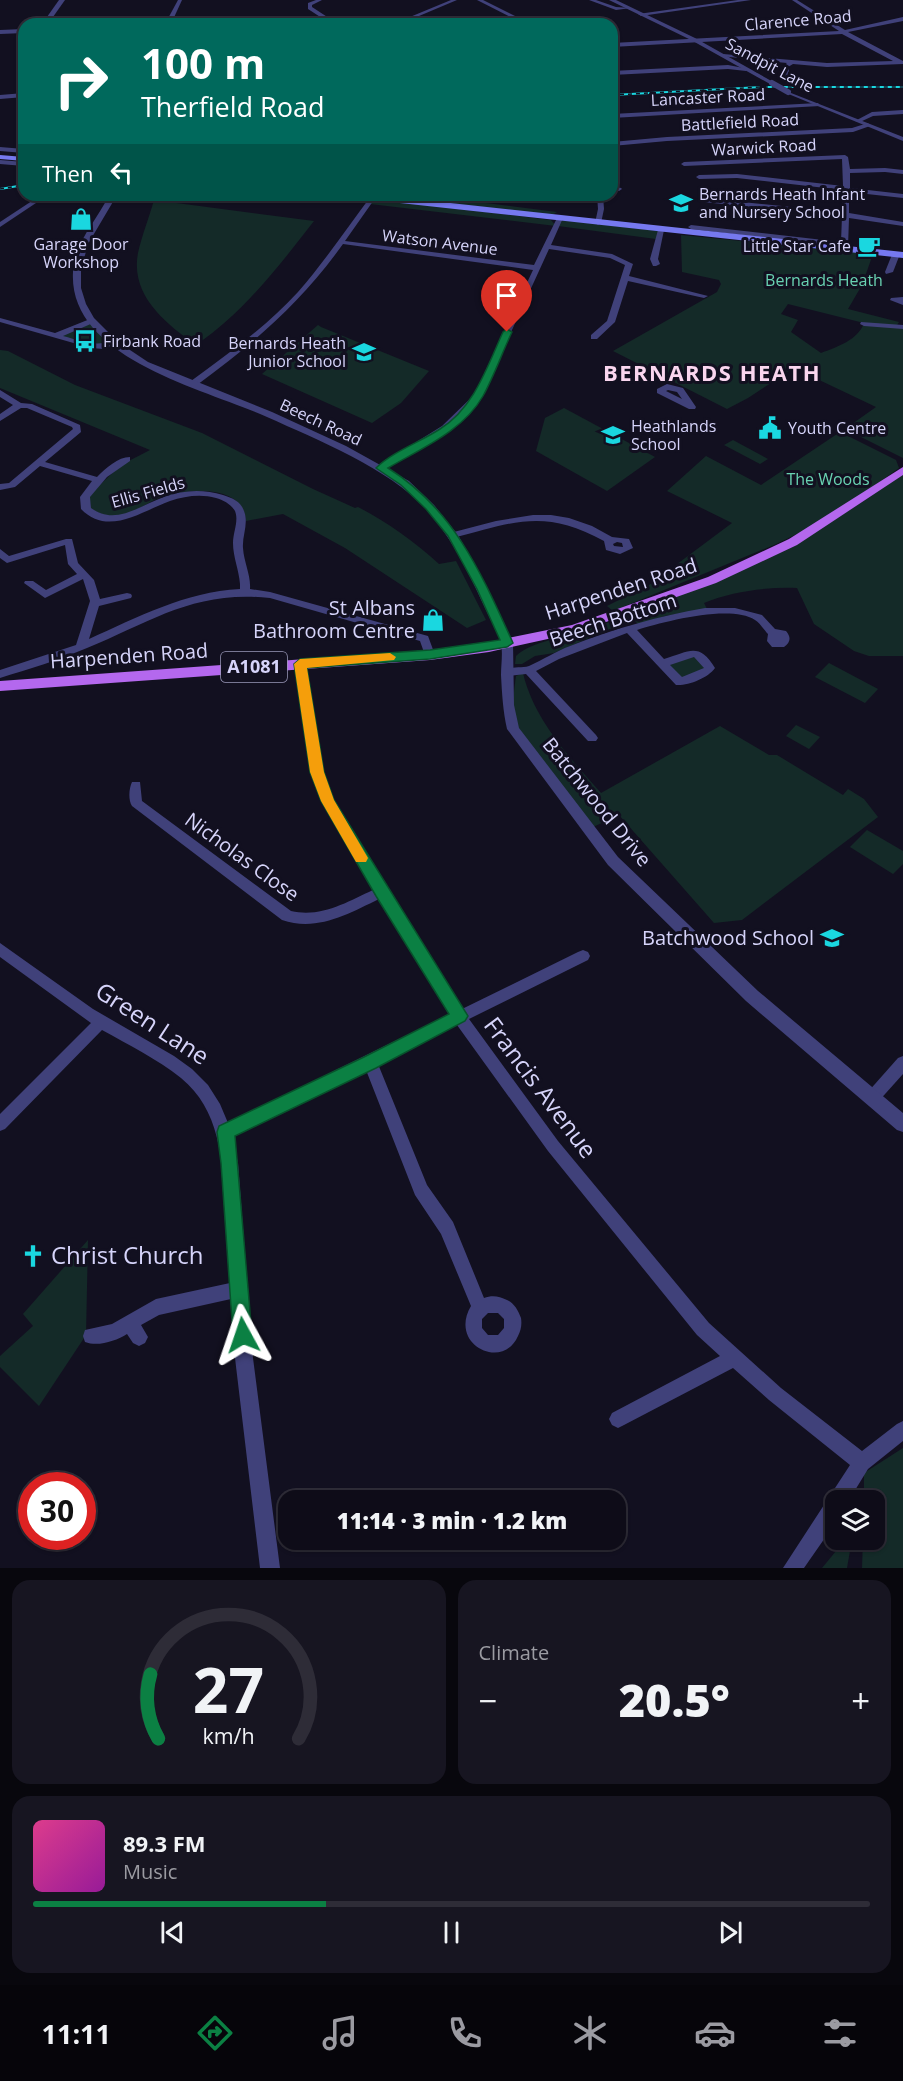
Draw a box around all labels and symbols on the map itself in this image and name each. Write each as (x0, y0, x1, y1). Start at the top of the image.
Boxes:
street label: Clarence Road (744, 4, 852, 36)
street label: Sandpit Lane (722, 33, 818, 97)
street label: Lancaster Road (650, 83, 766, 111)
street label: Battlefield Road (680, 108, 800, 136)
street label: Warwick Road (711, 133, 817, 161)
place label: Bernards Heath Infant and Nursery School (699, 183, 865, 223)
school or university icon: Bernards Heath Infant and Nursery School (668, 190, 694, 216)
shop icon: Garage Door Workshop (68, 206, 94, 232)
street label: Watson Avenue (381, 224, 499, 260)
place label: Garage Door Workshop (33, 233, 129, 273)
cafe icon: Little Star Cafe (856, 233, 882, 259)
place label: Little Star Cafe (743, 235, 851, 257)
park label: Bernards Heath (765, 269, 883, 291)
pin (481, 270, 532, 332)
bus stop icon: Firbank Road (72, 328, 98, 354)
place label: Firbank Road (103, 330, 201, 352)
place label: Bernards Heath Junior School (228, 332, 346, 372)
school or university icon: Bernards Heath Junior School (351, 339, 377, 365)
district label: BERNARDS HEATH (603, 357, 821, 387)
street label: Beech Road (276, 393, 366, 451)
place label: Heathlands School (631, 415, 716, 455)
public building icon: Youth Centre (757, 415, 783, 441)
place label: Youth Centre (788, 417, 886, 439)
school or university icon: Heathlands School (600, 422, 626, 448)
park label: The Woods (786, 468, 870, 490)
street label: Ellis Fields (109, 471, 187, 513)
street label: Harpenden Road (541, 551, 700, 626)
street label: Beech Bottom (546, 586, 680, 653)
place label: St Albans Bathroom Centre (253, 594, 415, 644)
shop icon: St Albans Bathroom Centre (420, 607, 446, 633)
street label: Harpenden Road (49, 637, 209, 674)
road number: A1081 (221, 652, 287, 682)
street label: Batchwood Drive (537, 731, 658, 872)
street label: Nicholas Close (180, 806, 305, 907)
place label: Batchwood School (642, 924, 814, 951)
school or university icon: Batchwood School (819, 925, 845, 951)
street label: Green Lane (90, 974, 216, 1072)
street label: Francis Avenue (477, 1010, 605, 1165)
place label: Christ Church (51, 1238, 204, 1271)
church icon: Christ Church (20, 1243, 46, 1269)
position arrow (211, 1303, 275, 1367)
speed limit sign: 30 (18, 1472, 96, 1550)

